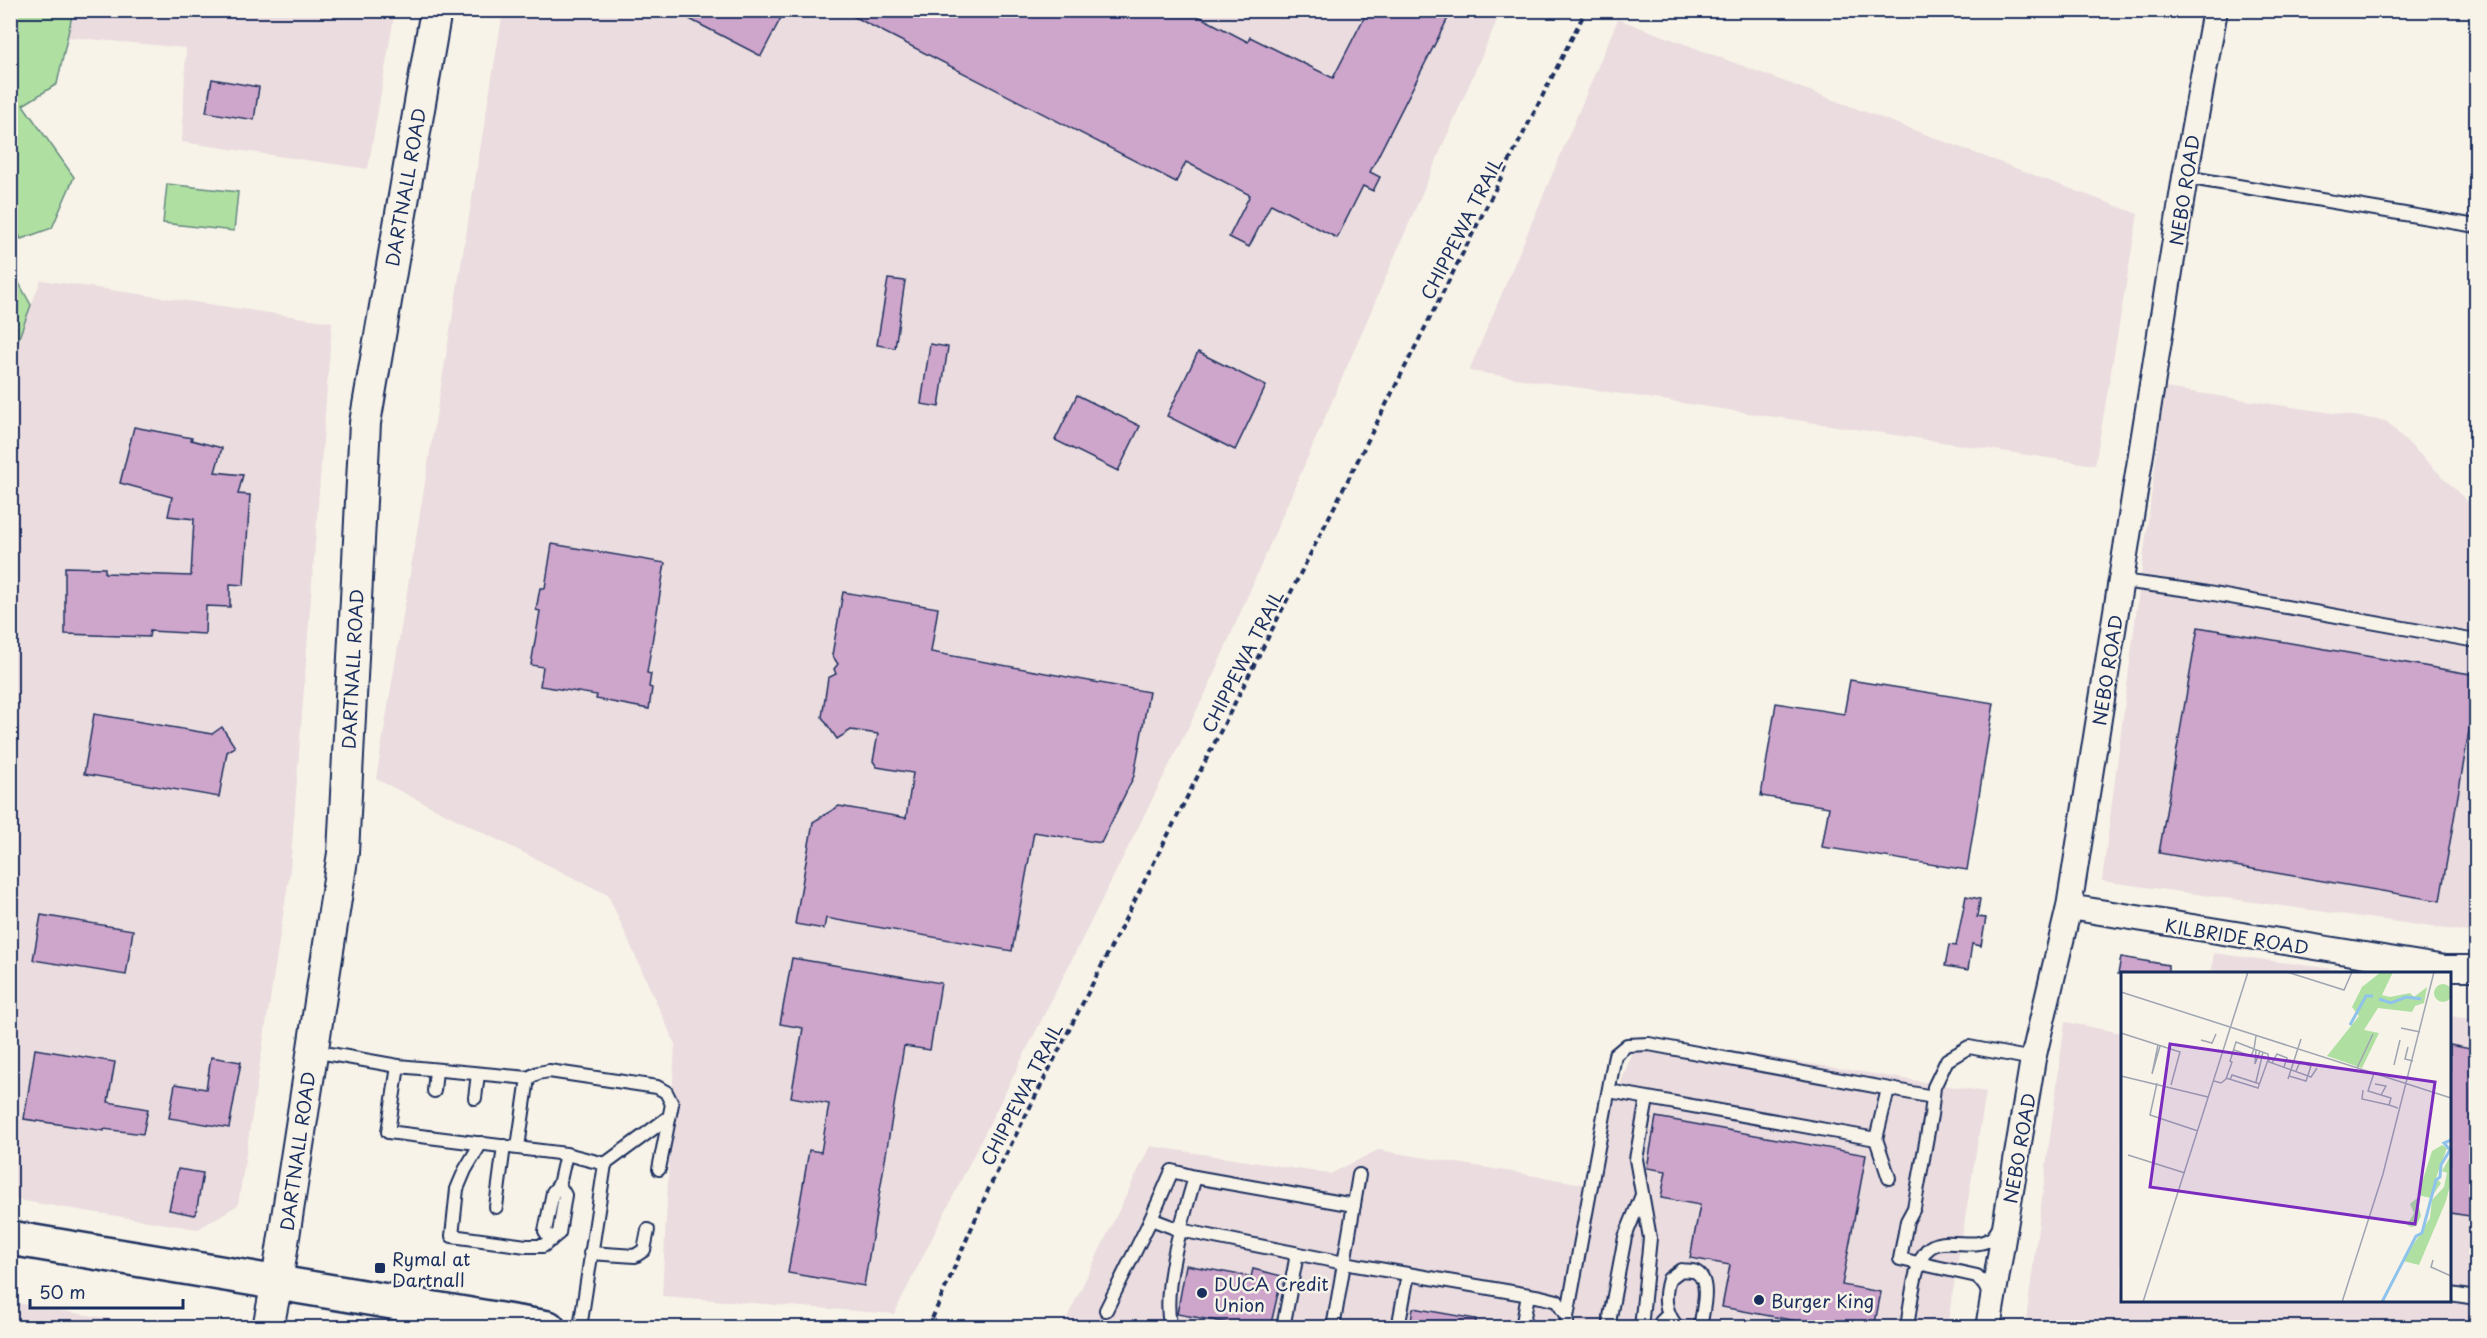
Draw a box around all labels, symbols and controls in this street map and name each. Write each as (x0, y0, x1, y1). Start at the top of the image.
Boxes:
street label: DARTNALL ROAD (378, 106, 432, 268)
street label: NEBO ROAD (2162, 133, 2206, 247)
street label: CHIPPEWA TRAIL (1413, 152, 1509, 304)
street label: CHIPPEWA TRAIL (1194, 585, 1290, 737)
street label: DARTNALL ROAD (334, 588, 370, 750)
street label: NEBO ROAD (2085, 613, 2129, 727)
street label: KILBRIDE ROAD (2163, 911, 2311, 961)
inset map (2121, 972, 2451, 1302)
street label: CHIPPEWA TRAIL (973, 1018, 1069, 1170)
street label: DARTNALL ROAD (272, 1070, 322, 1232)
street label: NEBO ROAD (1996, 1091, 2042, 1205)
place label: Rymal at Dartnall (392, 1245, 470, 1293)
marker: Rymal at Dartnall (373, 1261, 387, 1275)
place label: DUCA Credit Union (1214, 1270, 1329, 1318)
scale bar (30, 1272, 183, 1310)
text: 50 m (39, 1278, 86, 1305)
marker: DUCA Credit Union (1195, 1286, 1209, 1300)
place label: Burger King (1771, 1287, 1874, 1314)
marker: Burger King (1752, 1293, 1766, 1307)

